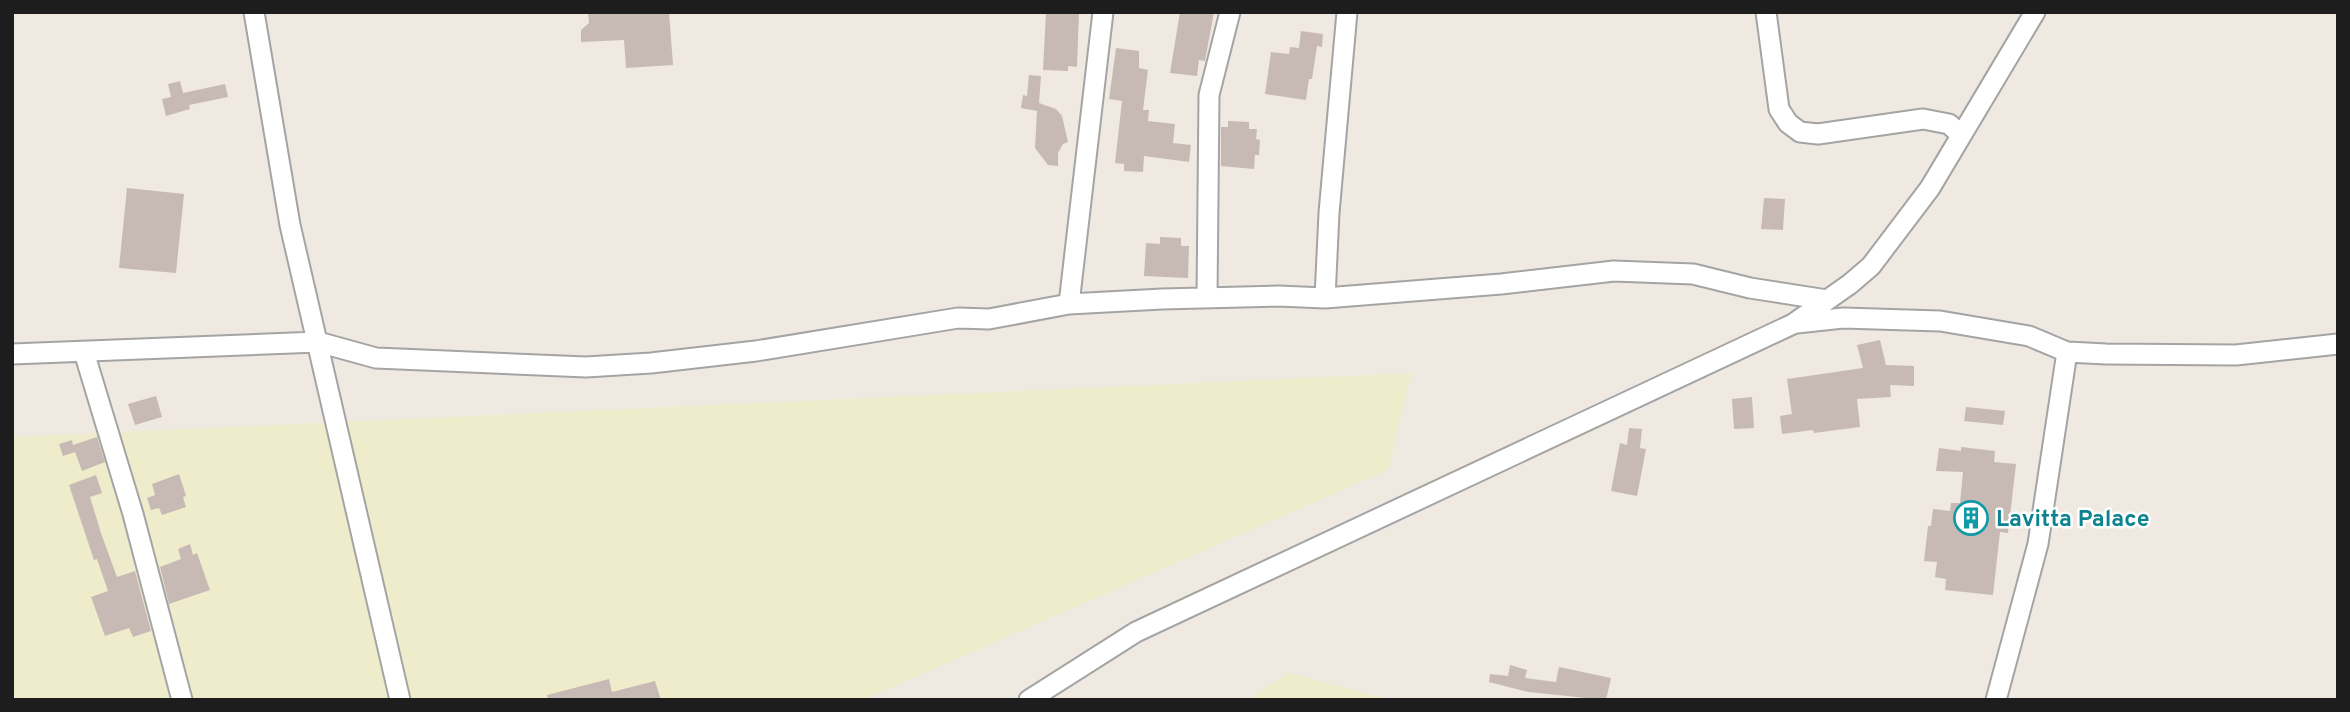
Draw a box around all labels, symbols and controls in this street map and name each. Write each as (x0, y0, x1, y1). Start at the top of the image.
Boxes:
building icon: Lavitta Palace (1952, 499, 1990, 537)
place label: Lavitta Palace (1996, 506, 2149, 535)

